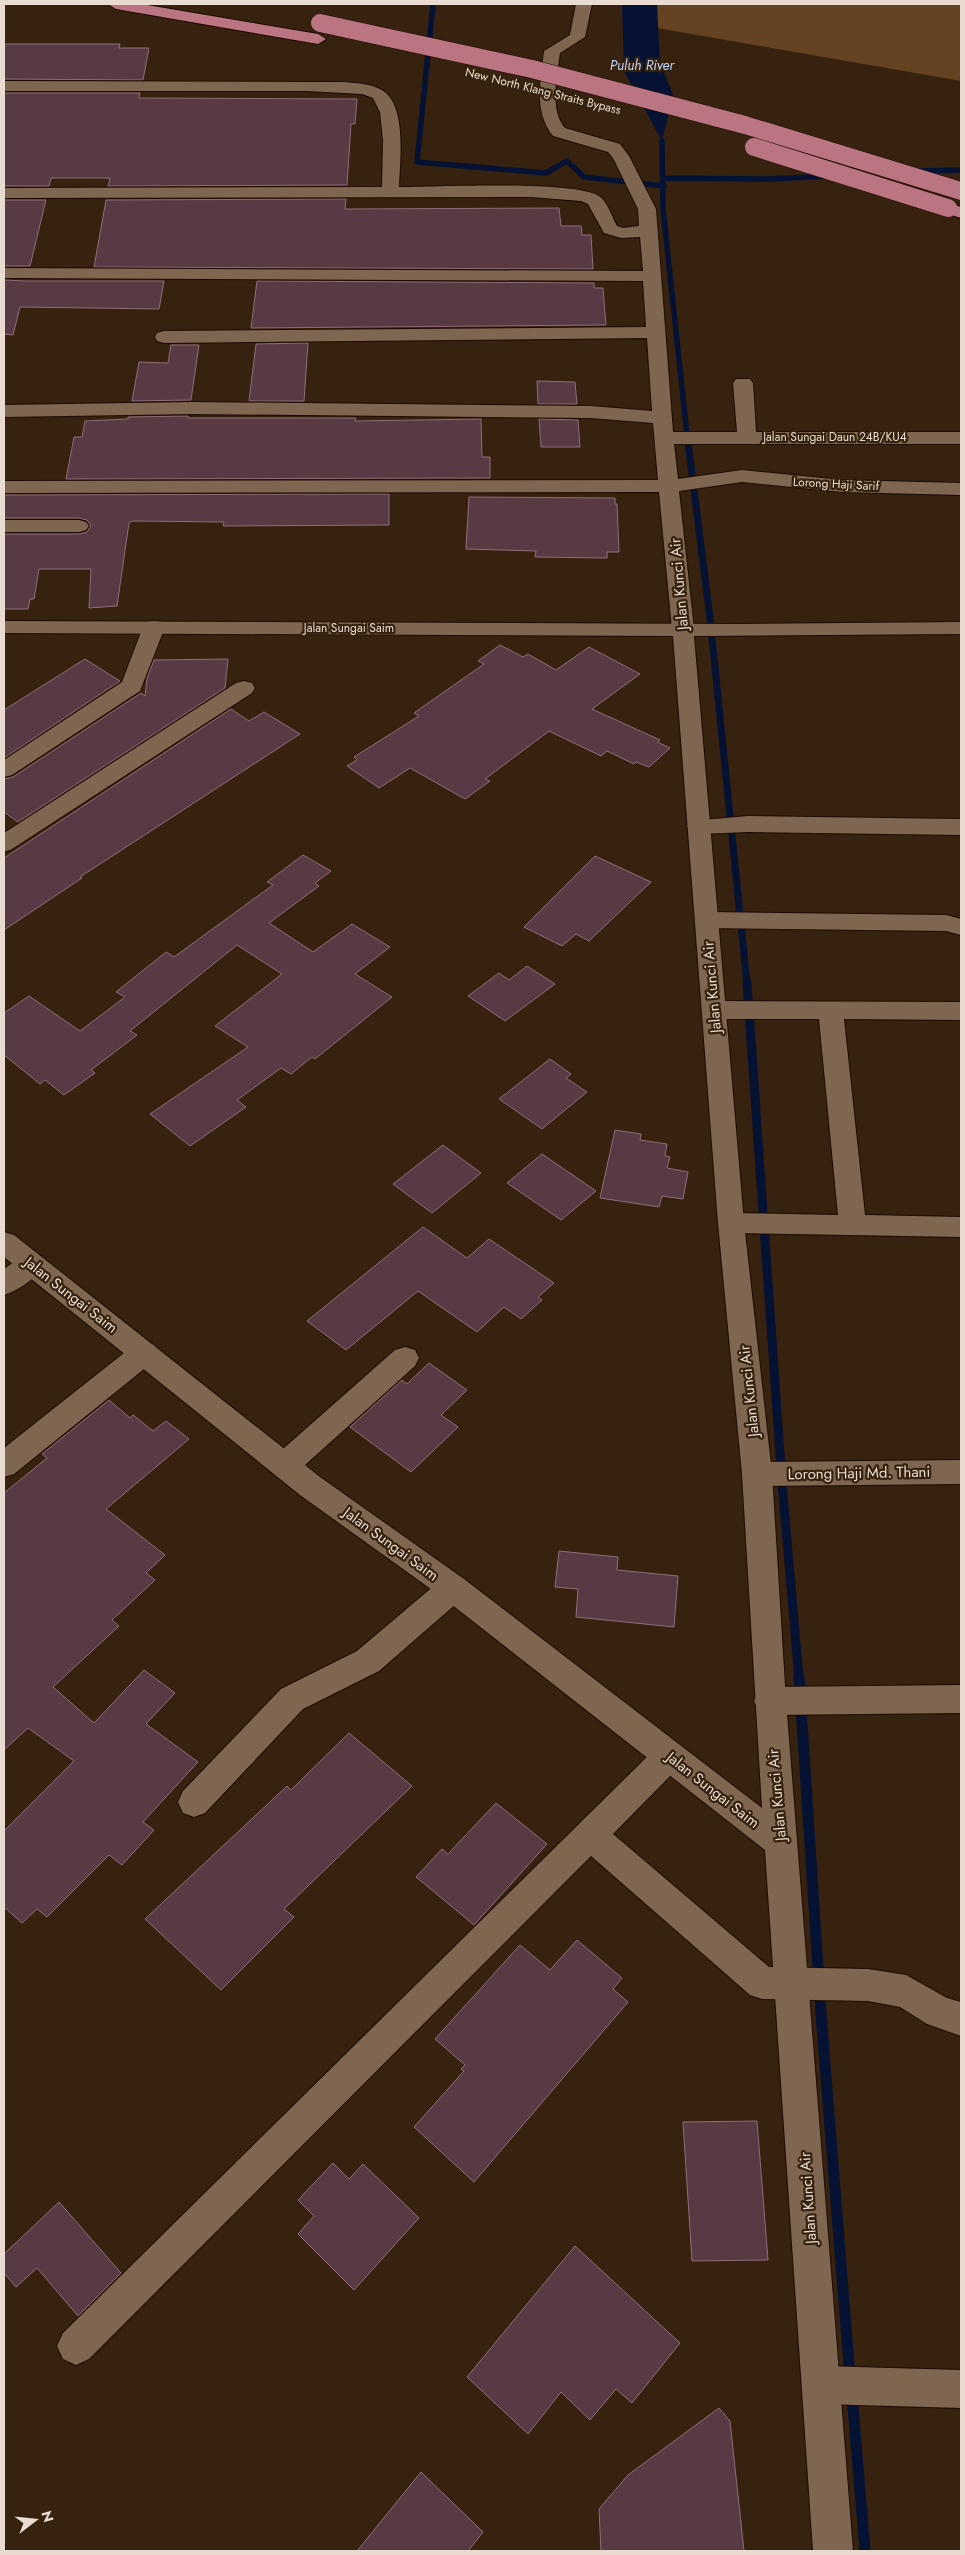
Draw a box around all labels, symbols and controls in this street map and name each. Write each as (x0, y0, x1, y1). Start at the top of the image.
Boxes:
water label: Puluh River (610, 55, 676, 75)
street label: New North Klang Straits Bypass (463, 63, 623, 119)
street label: Jalan Sungai Daun 24B/KU4 (761, 428, 907, 446)
street label: Lorong Haji Sarif (792, 473, 880, 495)
street label: Jalan Kunci Air (664, 536, 694, 633)
street label: Jalan Sungai Saim (302, 619, 394, 637)
street label: Jalan Kunci Air (697, 939, 727, 1036)
street label: Jalan Sungai Saim (18, 1250, 122, 1338)
street label: Jalan Kunci Air (733, 1343, 765, 1440)
street label: Lorong Haji Md. Thani (788, 1461, 930, 1485)
street label: Jalan Sungai Saim (337, 1501, 443, 1586)
street label: Jalan Sungai Saim (660, 1745, 764, 1833)
street label: Jalan Kunci Air (762, 1747, 792, 1844)
street label: Jalan Kunci Air (794, 2150, 822, 2247)
north arrow (10, 2495, 60, 2545)
text: N (36, 2508, 59, 2525)

